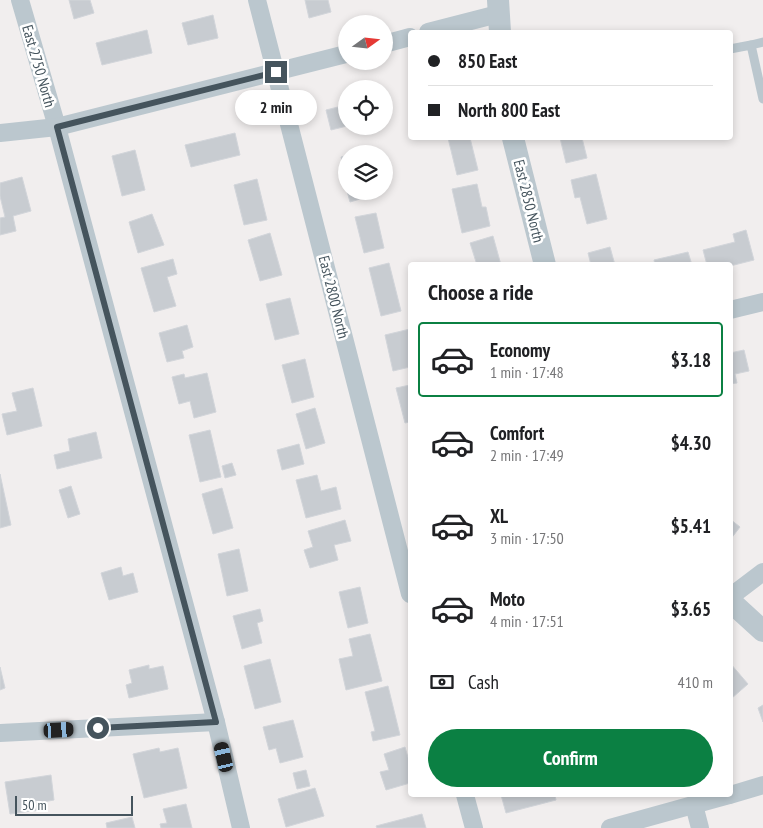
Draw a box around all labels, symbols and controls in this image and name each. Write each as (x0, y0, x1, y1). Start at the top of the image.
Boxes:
north arrow (338, 15, 392, 70)
map controls (338, 15, 393, 200)
street label: East 2750 North (18, 23, 60, 109)
text: 850 East (458, 49, 517, 73)
route end (265, 61, 287, 83)
button: locate (338, 80, 393, 135)
callout: 2 min (235, 90, 317, 124)
text: 2 min (260, 97, 292, 117)
text: North 800 East (458, 98, 560, 122)
button: layers (338, 145, 393, 200)
street label: East 2850 North (510, 158, 548, 244)
street label: East 2800 North (315, 254, 353, 340)
text: Choose a ride (428, 278, 533, 306)
icon: car (430, 337, 475, 382)
text: Economy (490, 338, 550, 362)
text: $3.18 (671, 348, 711, 372)
text: 1 min · 17:48 (490, 362, 564, 382)
icon: car (430, 420, 475, 465)
text: Comfort (490, 421, 544, 445)
text: $4.30 (671, 431, 711, 455)
text: 2 min · 17:49 (490, 445, 564, 465)
icon: car (430, 503, 475, 548)
text: XL (490, 504, 508, 528)
text: $5.41 (671, 514, 711, 538)
text: 3 min · 17:50 (490, 528, 564, 548)
icon: car (430, 586, 475, 631)
text: Moto (490, 587, 525, 611)
text: $3.65 (671, 597, 711, 621)
text: 4 min · 17:51 (490, 611, 564, 631)
icon: cash (428, 668, 456, 696)
text: Cash (468, 670, 499, 694)
text: 410 m (678, 672, 713, 692)
route start (87, 717, 109, 739)
car (43, 722, 74, 738)
button: Confirm (428, 729, 713, 787)
car (213, 741, 234, 773)
scale bar (15, 793, 132, 816)
text: 50 m (22, 796, 47, 814)

